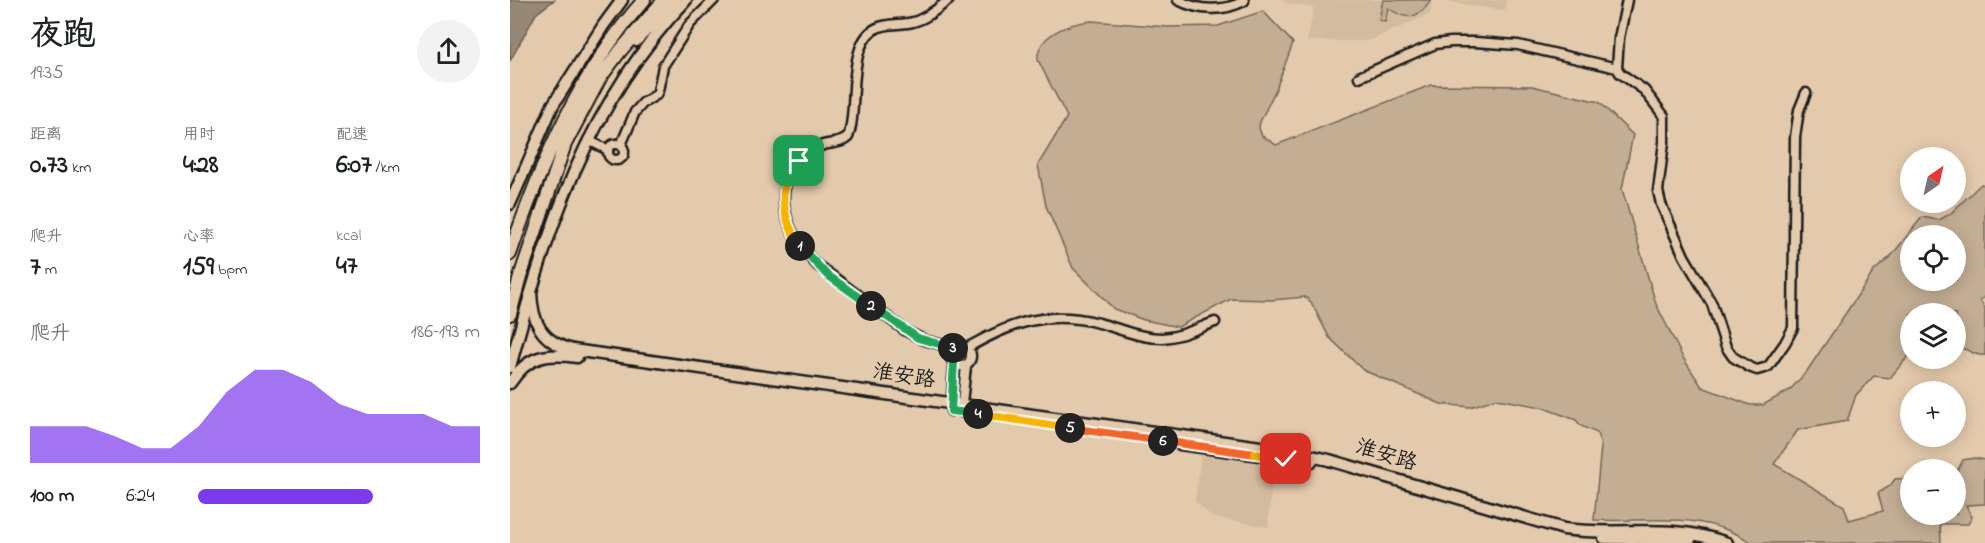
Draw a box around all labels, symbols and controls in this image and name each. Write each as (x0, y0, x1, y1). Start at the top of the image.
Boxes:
text: 夜跑 (30, 12, 96, 60)
button: share (417, 20, 480, 83)
text: 19:35 (30, 59, 64, 88)
text: 距离 (30, 123, 62, 147)
text: 用时 (183, 123, 215, 147)
text: 配速 (336, 123, 368, 147)
pin (773, 135, 824, 186)
icon: arrive (782, 144, 815, 177)
text: 0.73 (30, 147, 68, 185)
text: 4:28 (183, 147, 219, 185)
text: 6:07 (336, 147, 372, 185)
north arrow (1900, 147, 1966, 213)
map controls (1900, 147, 1966, 525)
text: km (68, 156, 91, 180)
text: /km (372, 156, 400, 180)
text: kcal (336, 224, 361, 248)
text: 爬升 (30, 225, 62, 249)
text: 心率 (183, 225, 215, 249)
button: locate (1900, 225, 1966, 291)
pin: 1 (785, 231, 815, 261)
text: 1 (797, 234, 803, 258)
text: 47 (336, 248, 357, 286)
text: 7 (30, 249, 41, 287)
text: 159 (183, 249, 214, 287)
text: m (41, 258, 57, 282)
text: bpm (214, 258, 248, 282)
pin: 2 (856, 291, 886, 321)
text: 2 (867, 294, 875, 318)
button: layers (1900, 303, 1966, 369)
text: 186–193 m (410, 318, 480, 347)
text: 爬升 (30, 320, 70, 349)
pin: 3 (938, 333, 968, 363)
text: 3 (950, 336, 956, 360)
street label: 淮安路 (871, 357, 937, 397)
button: + (1900, 381, 1966, 447)
pin: 4 (963, 399, 993, 429)
text: 4 (975, 402, 981, 426)
pin: 5 (1055, 413, 1085, 443)
text: 5 (1065, 416, 1075, 440)
pin: 6 (1148, 426, 1178, 456)
text: 6 (1159, 429, 1167, 453)
street label: 淮安路 (1351, 432, 1421, 480)
pin (1260, 433, 1311, 484)
icon: check (1269, 442, 1302, 475)
button: − (1900, 459, 1966, 525)
text: 100 m (30, 482, 74, 511)
text: 6:24 (126, 482, 155, 511)

